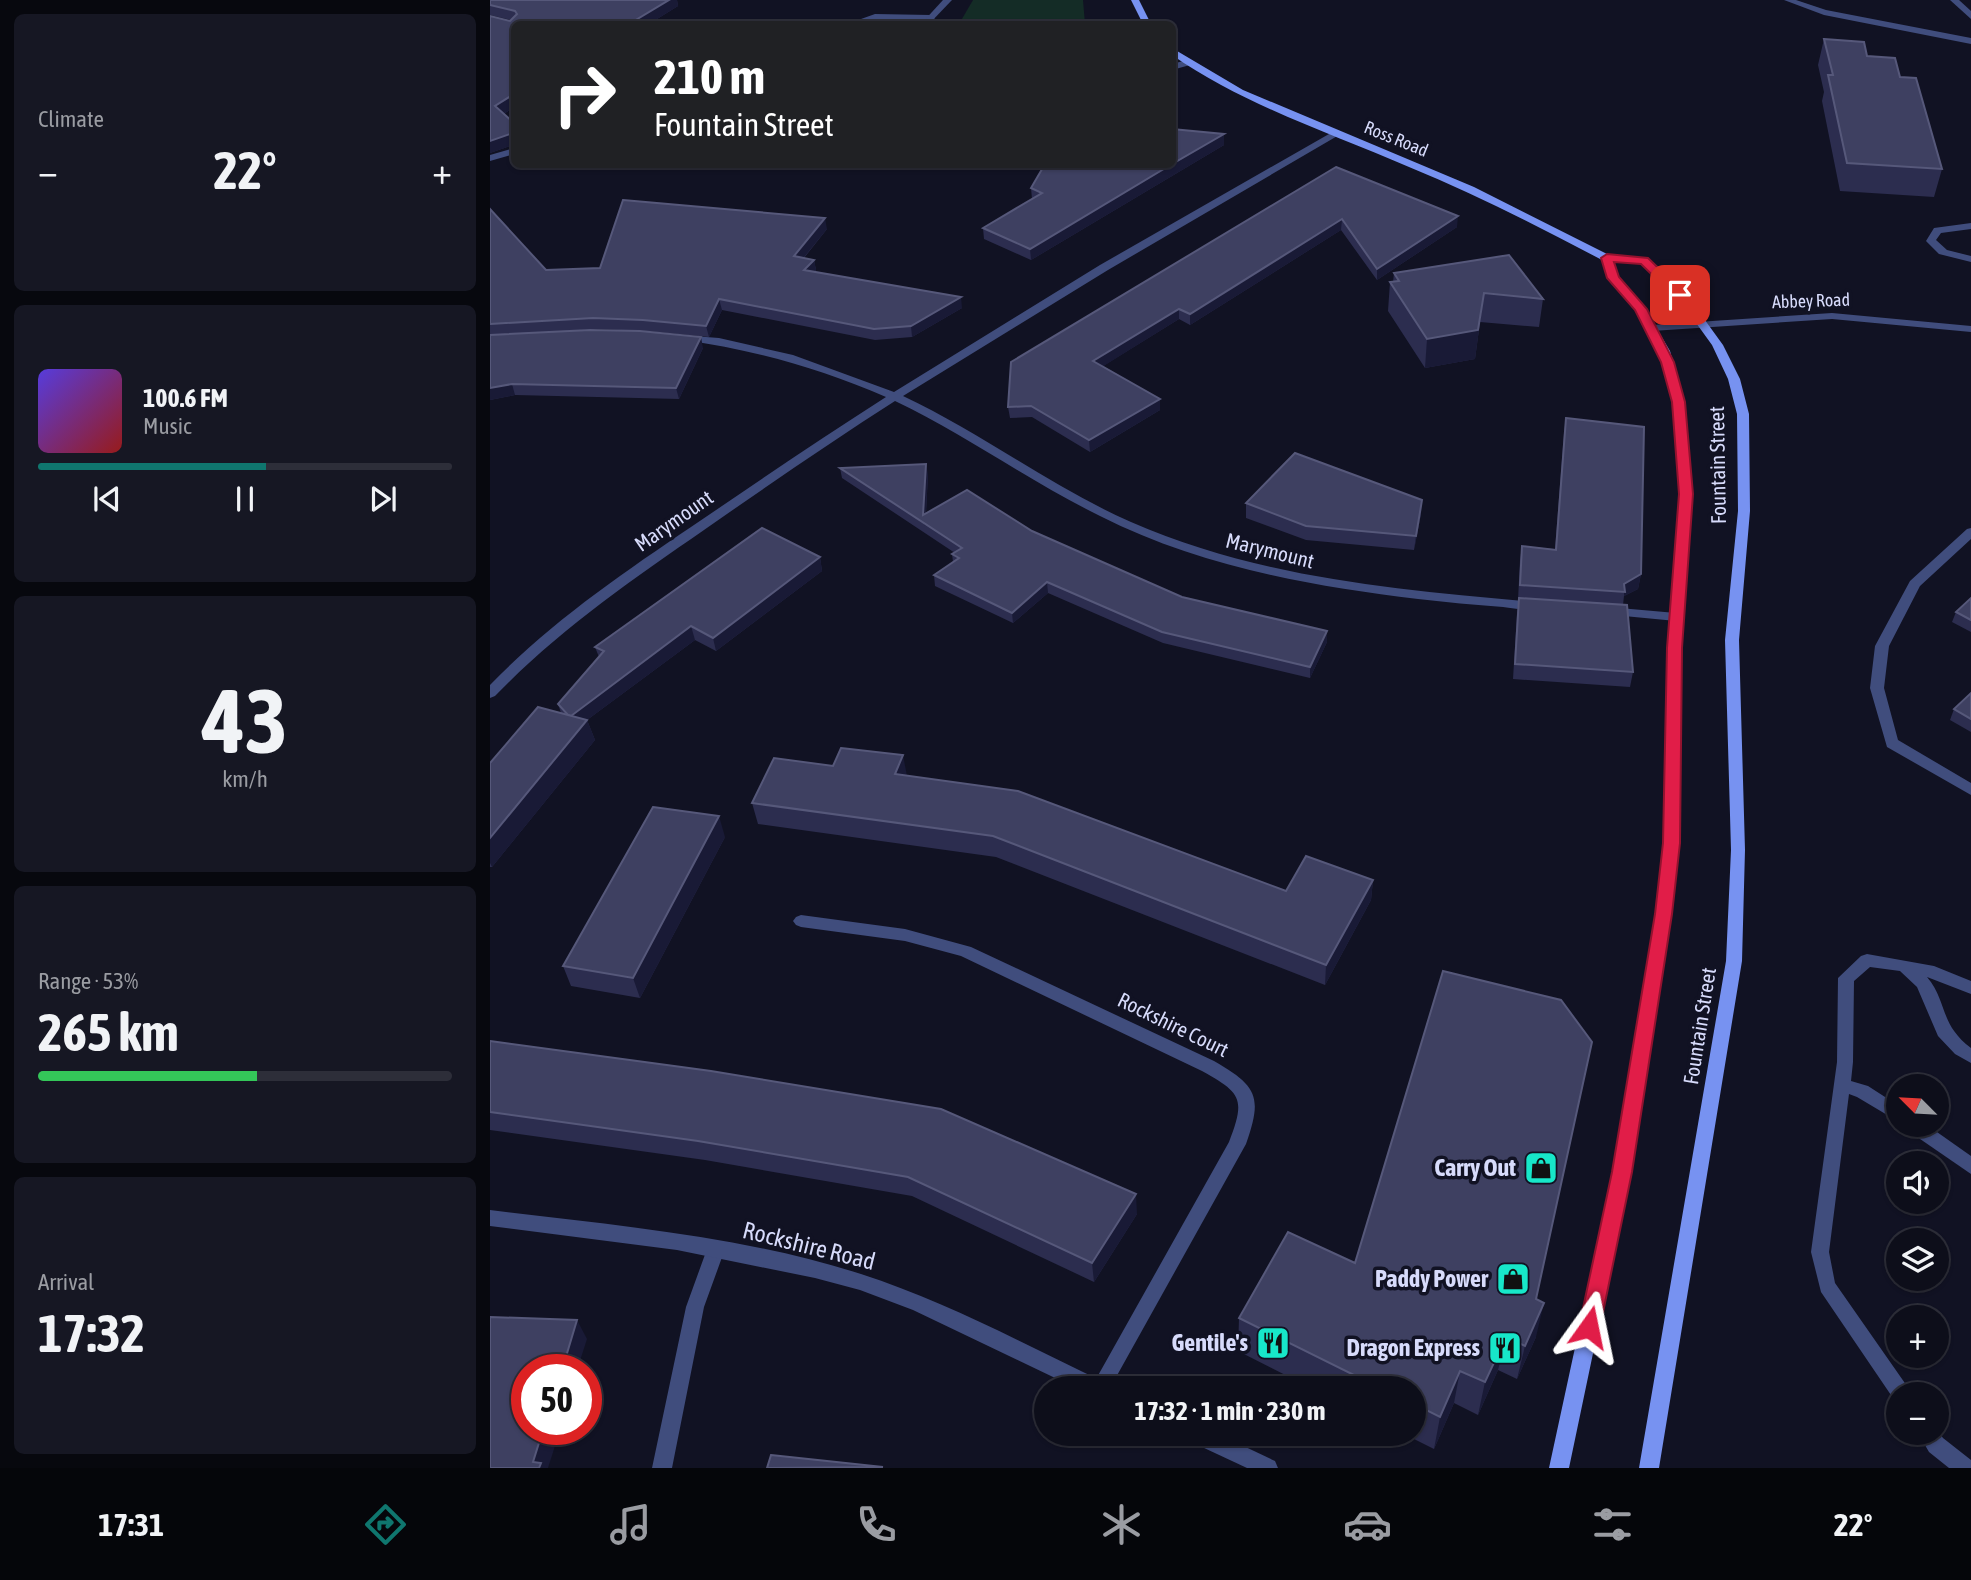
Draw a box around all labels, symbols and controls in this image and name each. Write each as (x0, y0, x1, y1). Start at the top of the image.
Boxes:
text: 210 m (654, 48, 765, 104)
icon: right (539, 49, 630, 140)
text: Climate (38, 106, 104, 132)
text: Fountain Street (654, 106, 834, 143)
street label: Ross Road (1361, 116, 1431, 161)
text: 22° (213, 140, 277, 200)
text: − (38, 149, 58, 192)
text: + (432, 149, 452, 192)
pin (1650, 265, 1710, 325)
icon: arrive (1661, 276, 1699, 314)
street label: Abbey Road (1772, 289, 1850, 312)
text: 100.6 FM (143, 383, 228, 413)
street label: Fountain Street (1704, 406, 1730, 524)
text: Music (143, 413, 191, 439)
icon: previous (88, 480, 126, 518)
icon: pause (226, 480, 264, 518)
icon: next (364, 480, 402, 518)
street label: Marymount (630, 485, 717, 556)
street label: Marymount (1224, 527, 1317, 573)
text: 43 (202, 668, 288, 772)
text: km/h (222, 766, 268, 792)
street label: Fountain Street (1678, 966, 1720, 1086)
text: Range · 53% (38, 968, 138, 994)
street label: Rockshire Court (1114, 987, 1233, 1061)
text: 265 km (38, 1002, 179, 1062)
north arrow (1886, 1074, 1950, 1138)
map controls (1886, 1074, 1949, 1445)
shop icon: Carry Out (1522, 1149, 1560, 1187)
button: sound (1886, 1151, 1949, 1214)
place label: Carry Out (1434, 1154, 1516, 1181)
street label: Rockshire Road (740, 1216, 878, 1275)
button: layers (1886, 1228, 1949, 1291)
shop icon: Paddy Power (1494, 1260, 1532, 1298)
place label: Paddy Power (1375, 1265, 1489, 1292)
text: Arrival (38, 1269, 94, 1295)
position arrow (1552, 1290, 1626, 1364)
text: 17:32 (38, 1303, 145, 1363)
button: + (1886, 1305, 1949, 1368)
restaurant icon: Gentile's (1254, 1324, 1292, 1362)
place label: Gentile's (1172, 1329, 1249, 1356)
restaurant icon: Dragon Express (1486, 1329, 1524, 1367)
place label: Dragon Express (1347, 1334, 1481, 1361)
speed limit sign: 50 (511, 1354, 602, 1445)
button: − (1886, 1382, 1949, 1445)
text: 17:32 · 1 min · 230 m (1135, 1396, 1325, 1426)
icon: directions (361, 1500, 410, 1549)
icon: music (606, 1500, 655, 1549)
icon: phone (852, 1500, 901, 1549)
icon: climate (1097, 1500, 1146, 1549)
icon: car (1343, 1500, 1392, 1549)
icon: filters (1588, 1500, 1637, 1549)
text: 17:31 (98, 1506, 164, 1543)
text: 22° (1834, 1506, 1873, 1543)

